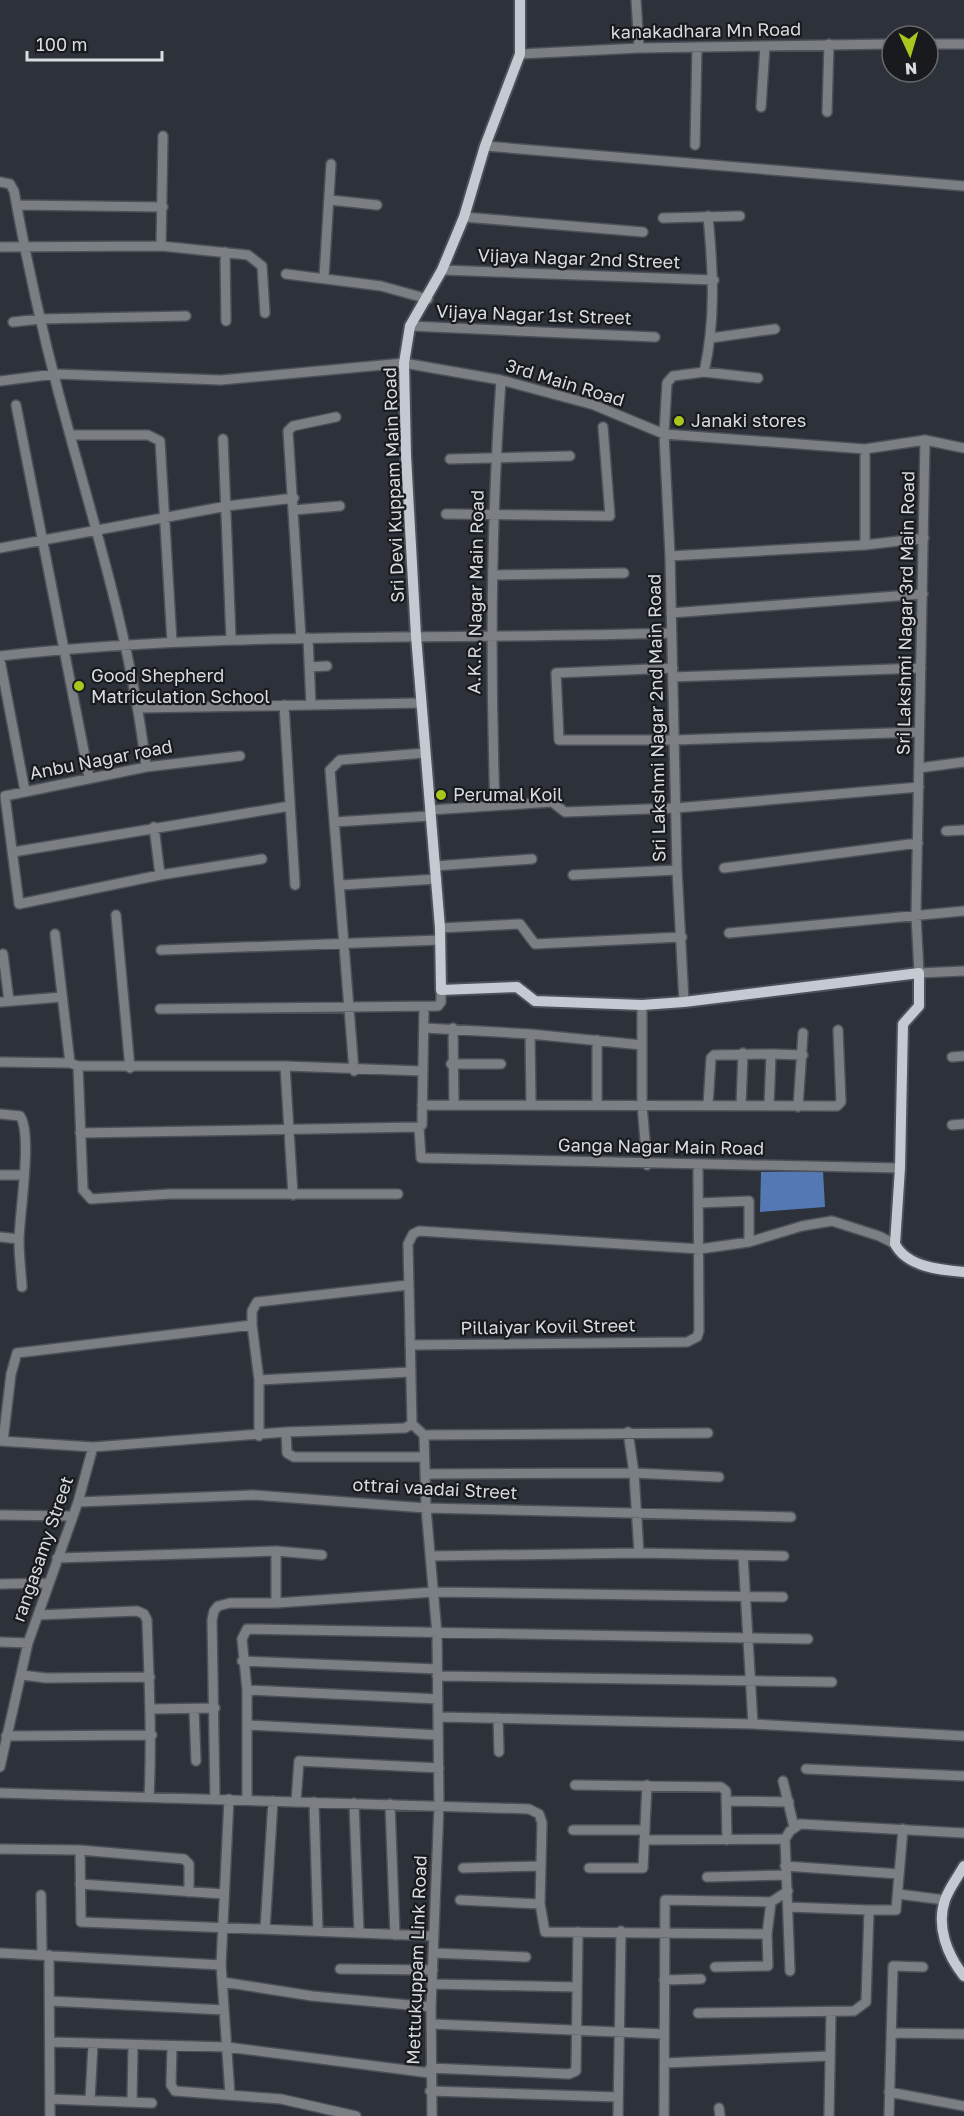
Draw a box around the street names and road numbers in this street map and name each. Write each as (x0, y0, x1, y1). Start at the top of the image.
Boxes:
street label: kanakadhara Mn Road (611, 17, 801, 43)
street label: Vijaya Nagar 2nd Street (477, 243, 681, 273)
street label: Vijaya Nagar 1st Street (436, 300, 632, 328)
street label: 3rd Main Road (503, 354, 627, 411)
street label: Sri Devi Kuppam Main Road (378, 367, 408, 603)
street label: Sri Lakshmi Nagar 3rd Main Road (892, 471, 918, 755)
street label: A.K.R. Nagar Main Road (462, 490, 488, 694)
street label: Sri Lakshmi Nagar 2nd Main Road (642, 574, 670, 862)
street label: Anbu Nagar road (27, 734, 174, 784)
street label: Ganga Nagar Main Road (558, 1133, 764, 1159)
street label: Pillaiyar Kovil Street (460, 1313, 636, 1339)
street label: rangasamy Street (7, 1473, 77, 1624)
street label: ottrai vaadai Street (352, 1473, 518, 1503)
street label: Mettukuppam Link Road (401, 1855, 431, 2065)

